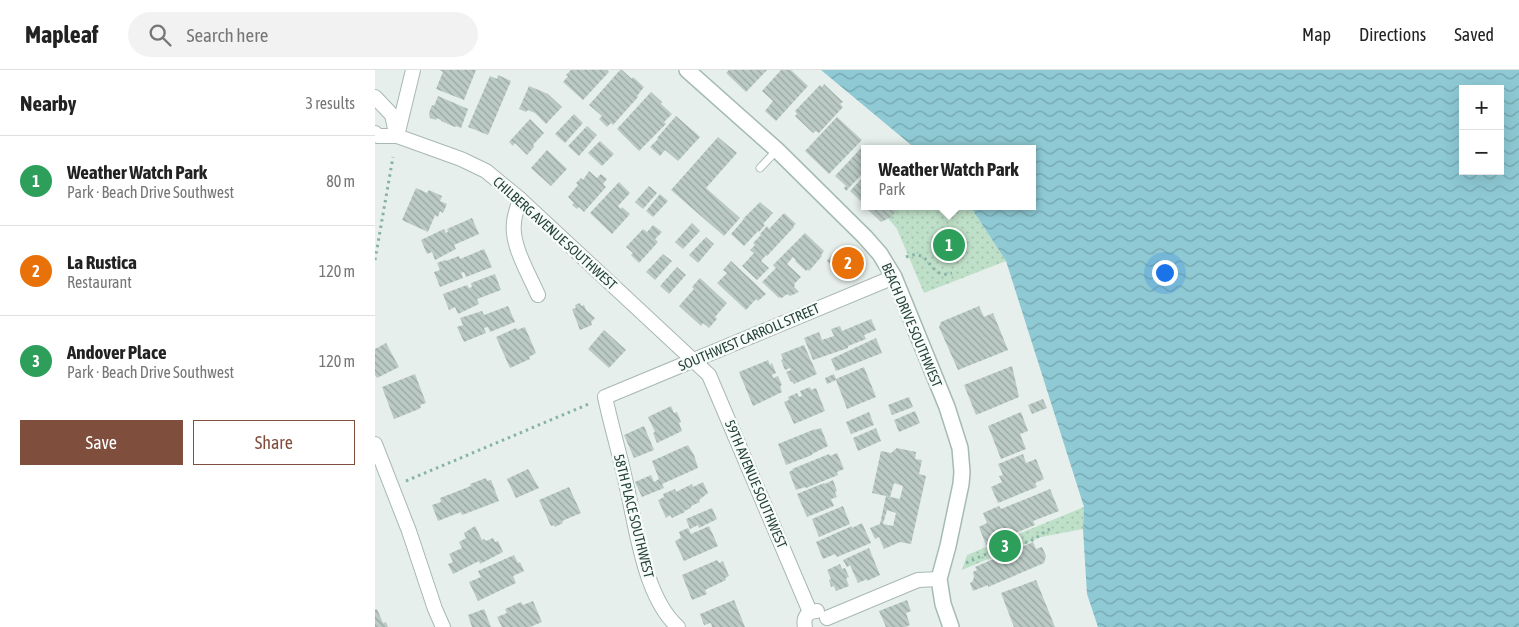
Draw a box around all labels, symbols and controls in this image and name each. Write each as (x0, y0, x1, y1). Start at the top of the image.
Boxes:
search box (128, 12, 478, 57)
text: Mapleaf (25, 21, 98, 48)
icon: search (146, 21, 174, 49)
text: Search here (186, 24, 268, 46)
text: Map (1302, 24, 1331, 45)
text: Directions (1359, 24, 1426, 45)
text: Saved (1454, 24, 1494, 45)
map controls (1459, 85, 1504, 175)
button: + (1459, 85, 1504, 130)
text: Nearby (20, 91, 76, 115)
text: 3 results (305, 94, 355, 112)
button: − (1459, 130, 1504, 175)
popup (861, 145, 1036, 210)
text: Weather Watch Park (878, 158, 1019, 180)
text: Weather Watch Park (67, 161, 207, 183)
text: 1 (32, 172, 40, 190)
text: 80 m (326, 172, 355, 190)
street label: CHILBERG AVENUE SOUTHWEST (490, 173, 620, 293)
text: Park (878, 180, 905, 198)
text: Park · Beach Drive Southwest (67, 183, 234, 201)
pin: 1 (933, 226, 965, 264)
pin: 2 (832, 244, 864, 282)
text: La Rustica (67, 251, 137, 273)
street label: BEACH DRIVE SOUTHWEST (879, 260, 945, 390)
your location (1152, 260, 1178, 286)
text: 2 (32, 262, 40, 280)
text: 120 m (319, 262, 355, 280)
text: Restaurant (67, 273, 132, 291)
street label: SOUTHWEST CARROLL STREET (676, 300, 822, 374)
text: Andover Place (67, 341, 167, 363)
text: 3 (32, 352, 40, 370)
text: 120 m (319, 352, 355, 370)
text: Park · Beach Drive Southwest (67, 363, 234, 381)
street label: 59TH AVENUE SOUTHWEST (722, 417, 790, 551)
button: Save (20, 420, 183, 465)
button: Share (193, 420, 355, 465)
street label: 58TH PLACE SOUTHWEST (611, 452, 657, 580)
pin: 3 (989, 527, 1021, 565)

